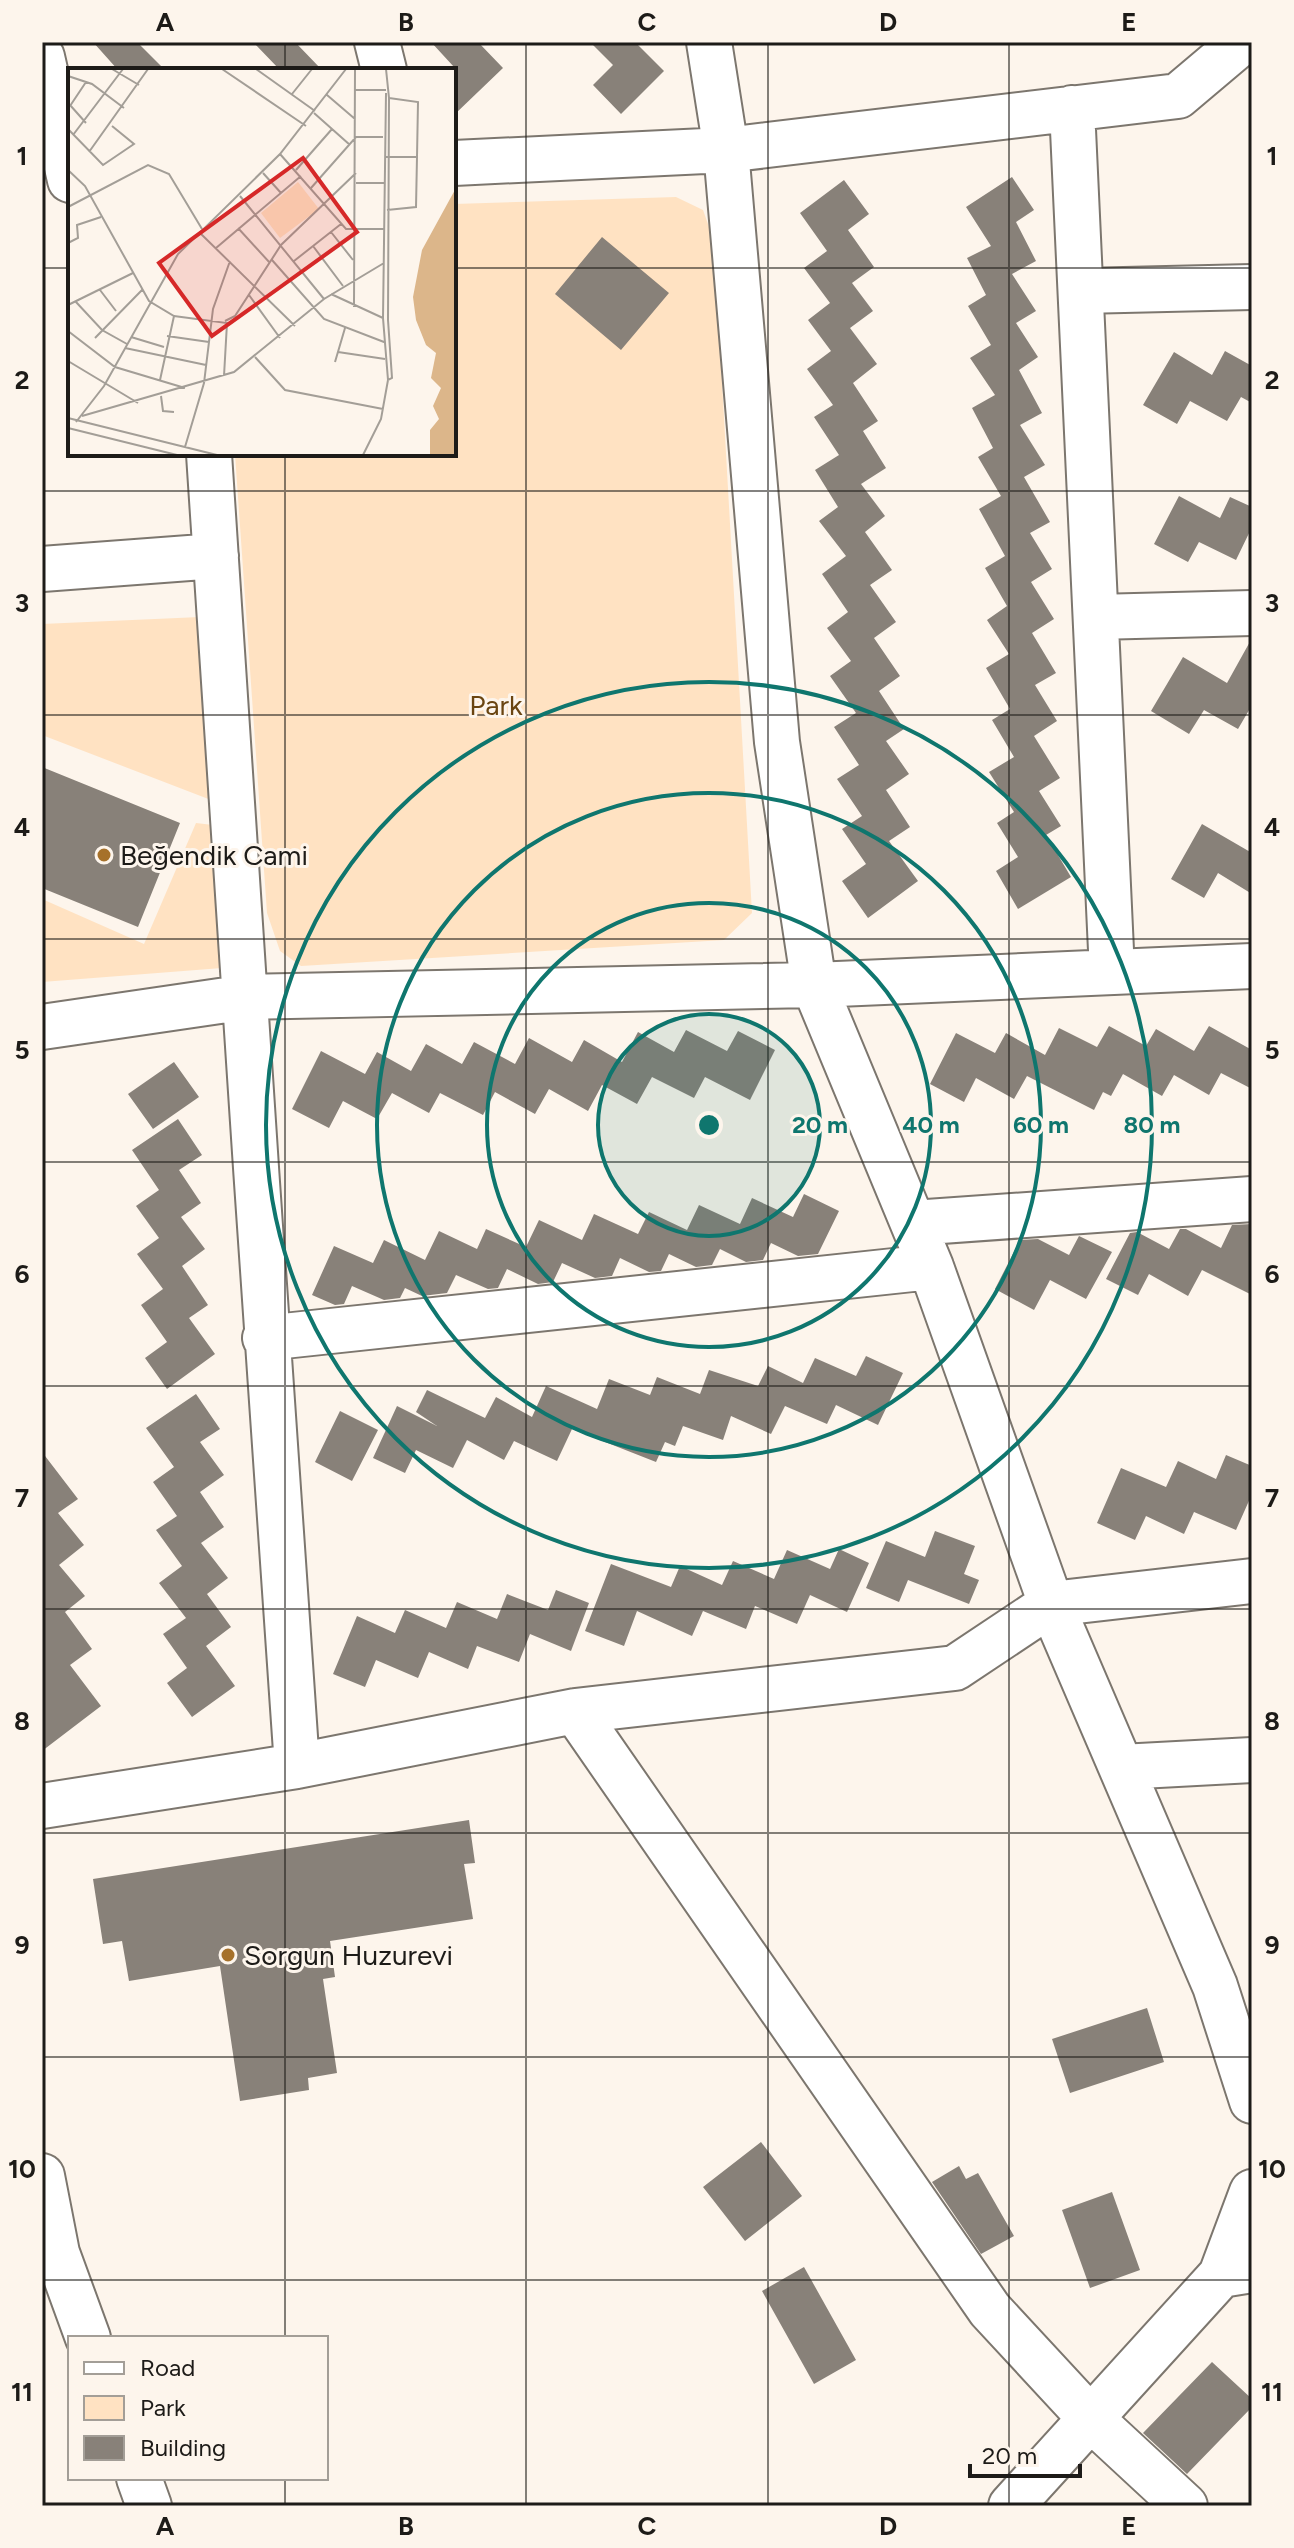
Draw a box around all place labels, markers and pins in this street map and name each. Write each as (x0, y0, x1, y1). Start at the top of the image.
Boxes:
place label: Beğendik Cami (120, 838, 308, 872)
marker: Beğendik Cami (95, 846, 113, 864)
centre of rings (695, 1111, 723, 1139)
place label: Sorgun Huzurevi (244, 1938, 453, 1972)
marker: Sorgun Huzurevi (219, 1946, 237, 1964)

